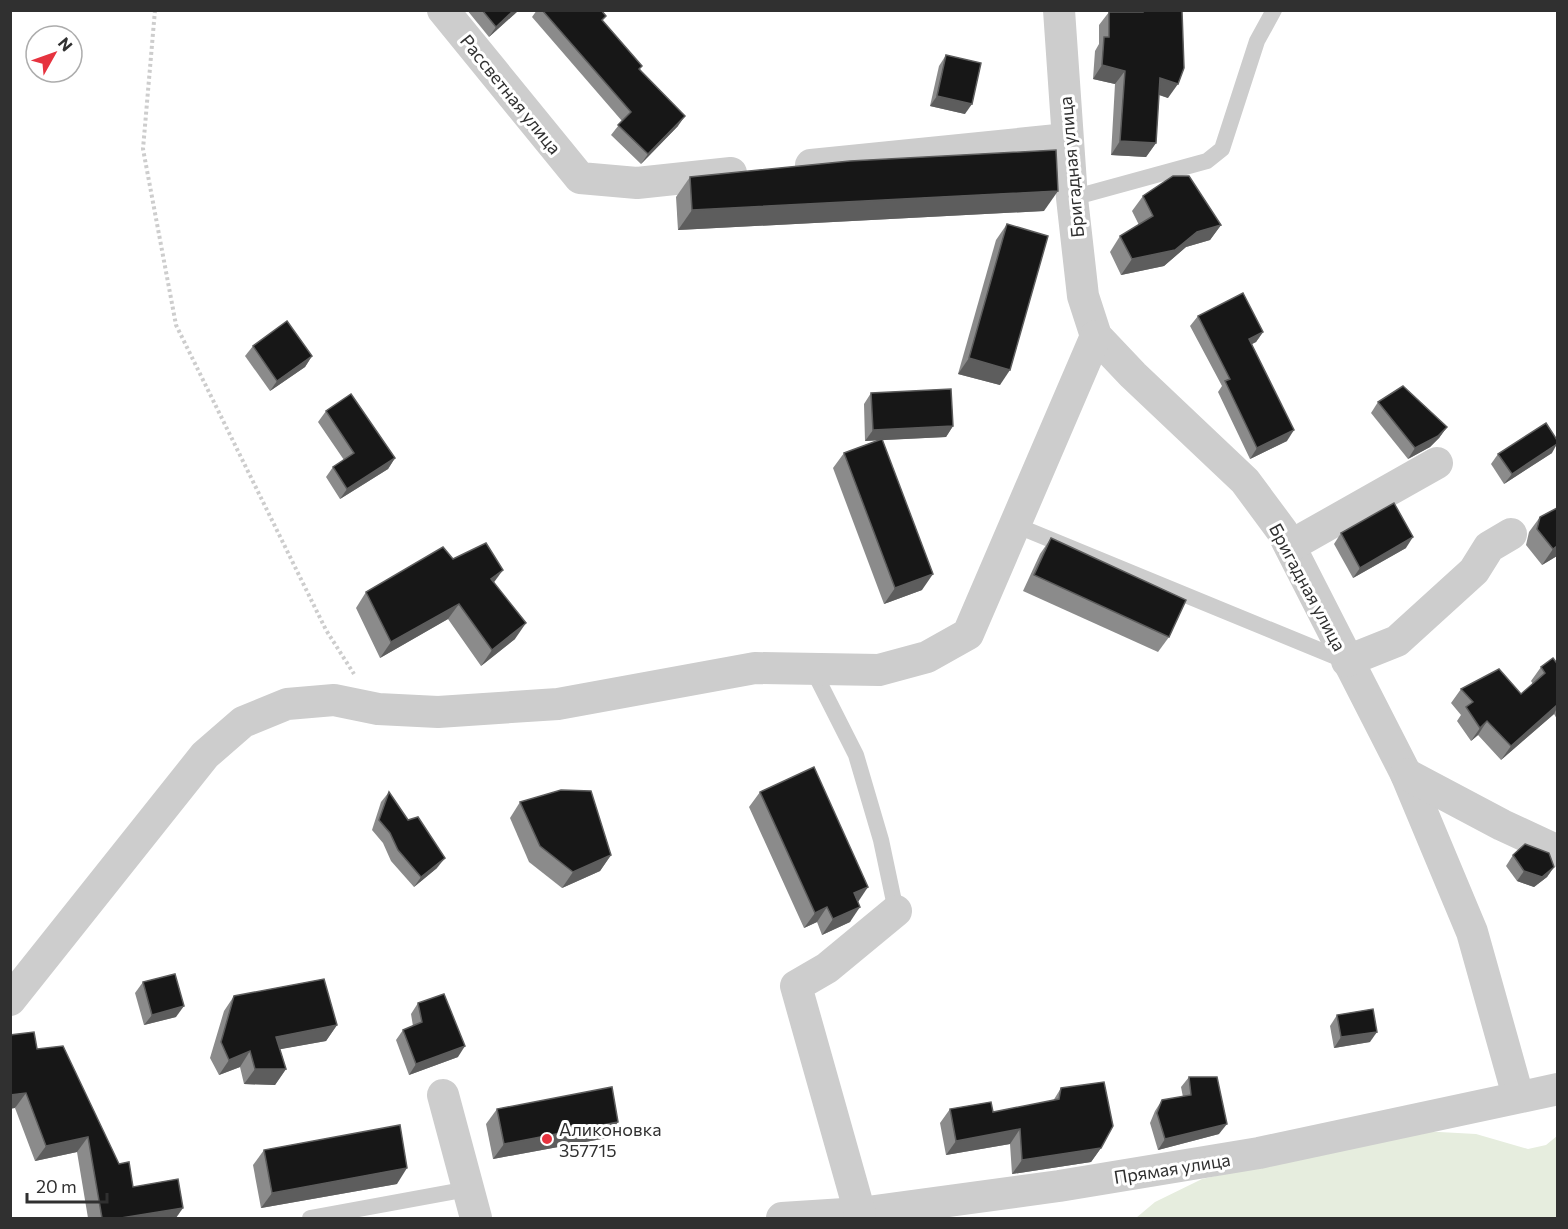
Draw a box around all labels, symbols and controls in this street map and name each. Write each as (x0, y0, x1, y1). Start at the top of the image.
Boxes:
north arrow (24, 24, 84, 84)
street label: Рассветная улица (456, 30, 566, 158)
text: N (55, 33, 77, 55)
street label: Бригадная улица (1054, 95, 1088, 239)
street label: Бригадная улица (1265, 519, 1351, 655)
place label: Аликоновка 357715 (559, 1118, 662, 1161)
marker: Аликоновка 357715 (540, 1132, 554, 1146)
street label: Прямая улица (1112, 1148, 1232, 1188)
scale bar (27, 1166, 106, 1204)
text: 20 m (36, 1175, 77, 1197)

